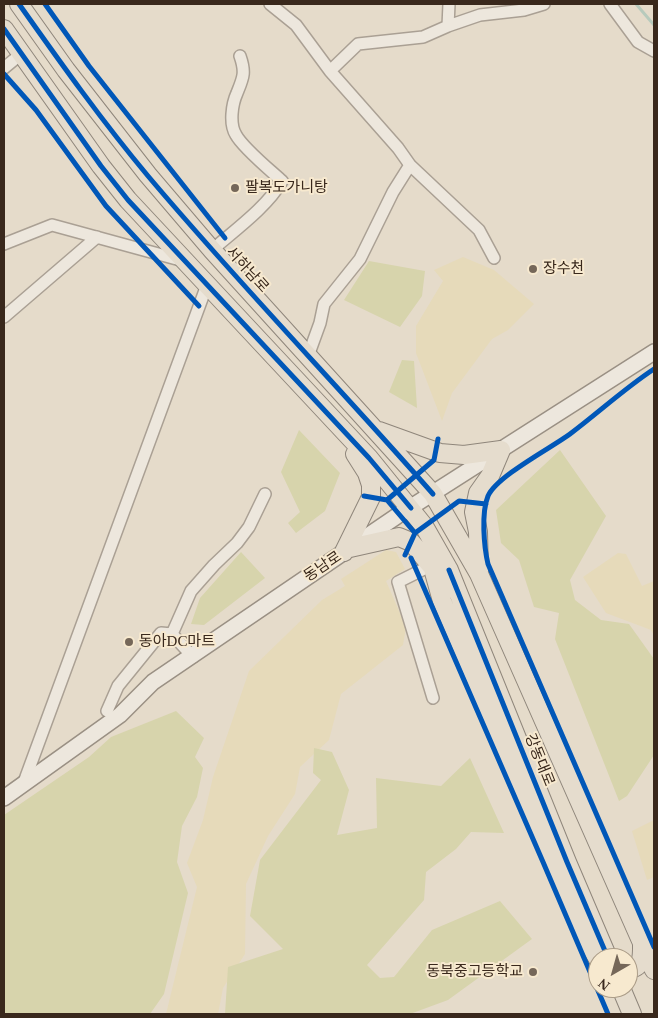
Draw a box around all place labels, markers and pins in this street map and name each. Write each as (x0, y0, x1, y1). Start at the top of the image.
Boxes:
place label: 팔복도가니탕 (245, 179, 328, 197)
marker: 팔복도가니탕 (229, 182, 241, 194)
place label: 장수천 (543, 260, 584, 278)
marker: 장수천 (527, 263, 539, 275)
place label: 동아DC마트 (139, 633, 215, 651)
marker: 동아DC마트 (123, 636, 135, 648)
place label: 동북중고등학교 (426, 963, 523, 981)
marker: 동북중고등학교 (527, 966, 539, 978)

